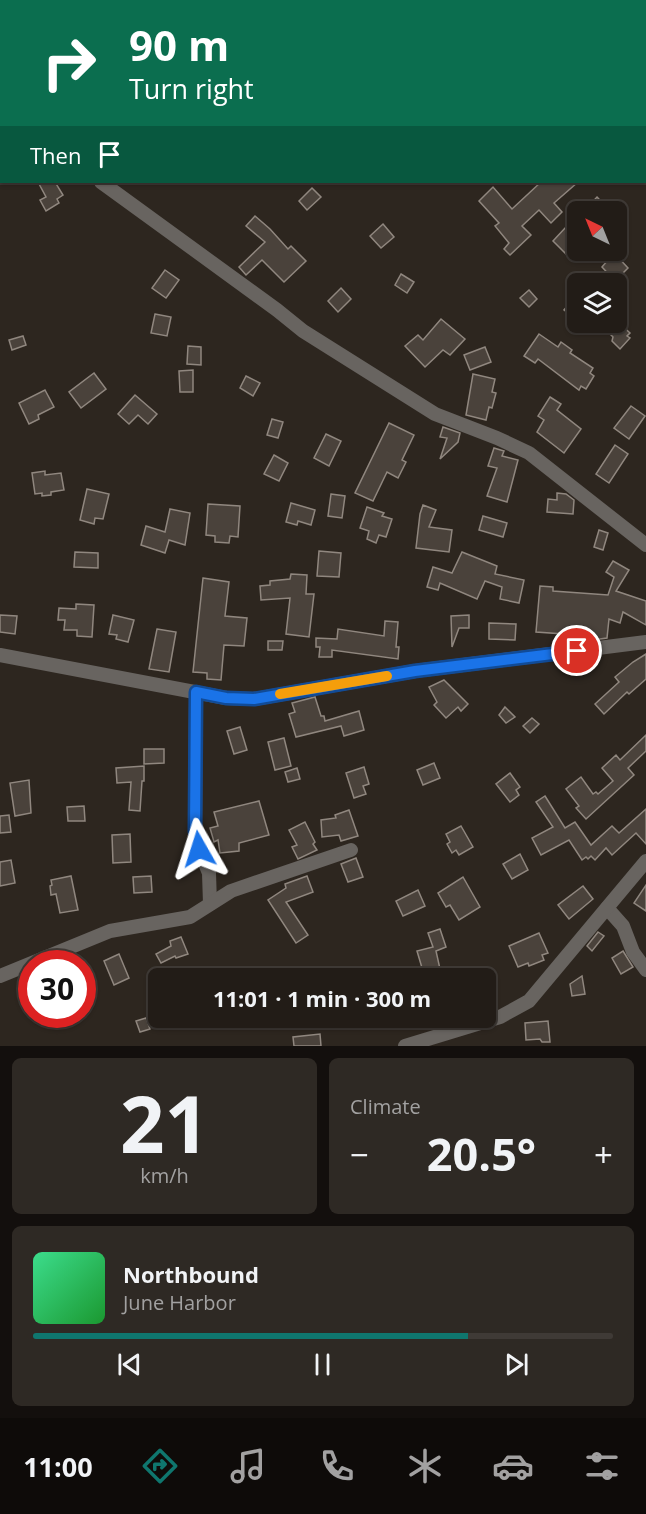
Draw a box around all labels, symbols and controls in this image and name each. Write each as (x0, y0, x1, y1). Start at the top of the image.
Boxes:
text: 90 m (129, 16, 229, 73)
icon: right (30, 24, 108, 102)
text: Turn right (129, 70, 254, 107)
icon: arrive (93, 138, 126, 171)
text: Then (30, 140, 81, 170)
north arrow (567, 201, 627, 261)
map controls (567, 201, 627, 333)
button: layers (567, 273, 627, 333)
pin (551, 625, 602, 676)
icon: arrive (560, 634, 593, 667)
position arrow (167, 817, 231, 881)
speed limit sign: 30 (18, 950, 96, 1028)
text: 11:01 · 1 min · 300 m (213, 983, 431, 1013)
text: 21 (120, 1070, 209, 1176)
text: Climate (350, 1093, 421, 1120)
text: 20.5° (427, 1123, 536, 1184)
text: − (350, 1132, 369, 1177)
text: + (594, 1132, 613, 1177)
text: km/h (140, 1162, 189, 1189)
text: Northbound (123, 1259, 259, 1289)
text: June Harbor (123, 1289, 236, 1316)
icon: previous (113, 1348, 146, 1381)
icon: pause (306, 1348, 339, 1381)
icon: next (500, 1348, 533, 1381)
icon: directions (139, 1445, 181, 1487)
icon: music (227, 1445, 269, 1487)
icon: phone (316, 1445, 358, 1487)
icon: climate (404, 1445, 446, 1487)
icon: car (492, 1445, 534, 1487)
icon: filters (581, 1445, 623, 1487)
text: 11:00 (23, 1448, 93, 1485)

